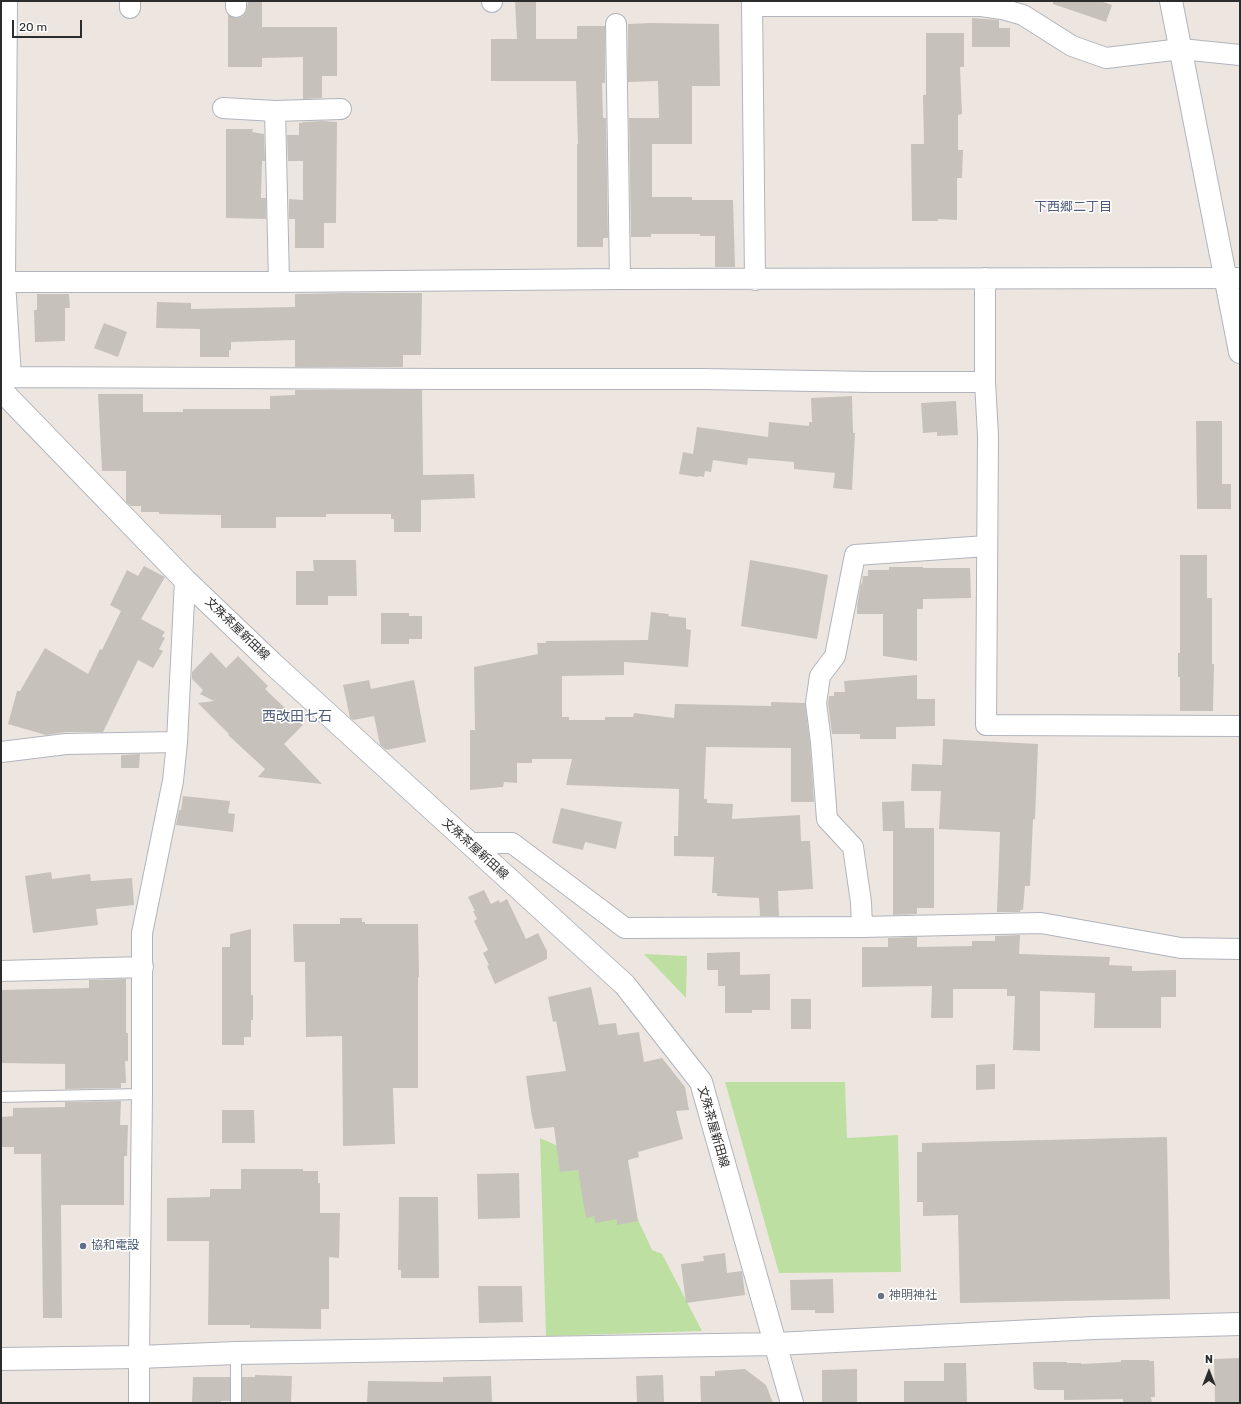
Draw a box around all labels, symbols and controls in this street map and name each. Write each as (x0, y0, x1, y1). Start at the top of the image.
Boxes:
scale bar (14, 12, 84, 38)
text: 20 m (19, 20, 47, 34)
district label: 下西郷二丁目 (1034, 199, 1112, 215)
street label: 文殊茶屋新田線 (202, 595, 272, 663)
district label: 西改田七石 (262, 709, 332, 725)
street label: 文殊茶屋新田線 (439, 816, 511, 882)
street label: 文殊茶屋新田線 (695, 1085, 731, 1169)
place label: 協和電設 (91, 1239, 139, 1253)
marker: 協和電設 (78, 1241, 88, 1251)
place label: 神明神社 (889, 1289, 937, 1303)
marker: 神明神社 (876, 1291, 886, 1301)
north arrow (1189, 1352, 1229, 1392)
text: N (1205, 1353, 1213, 1366)

